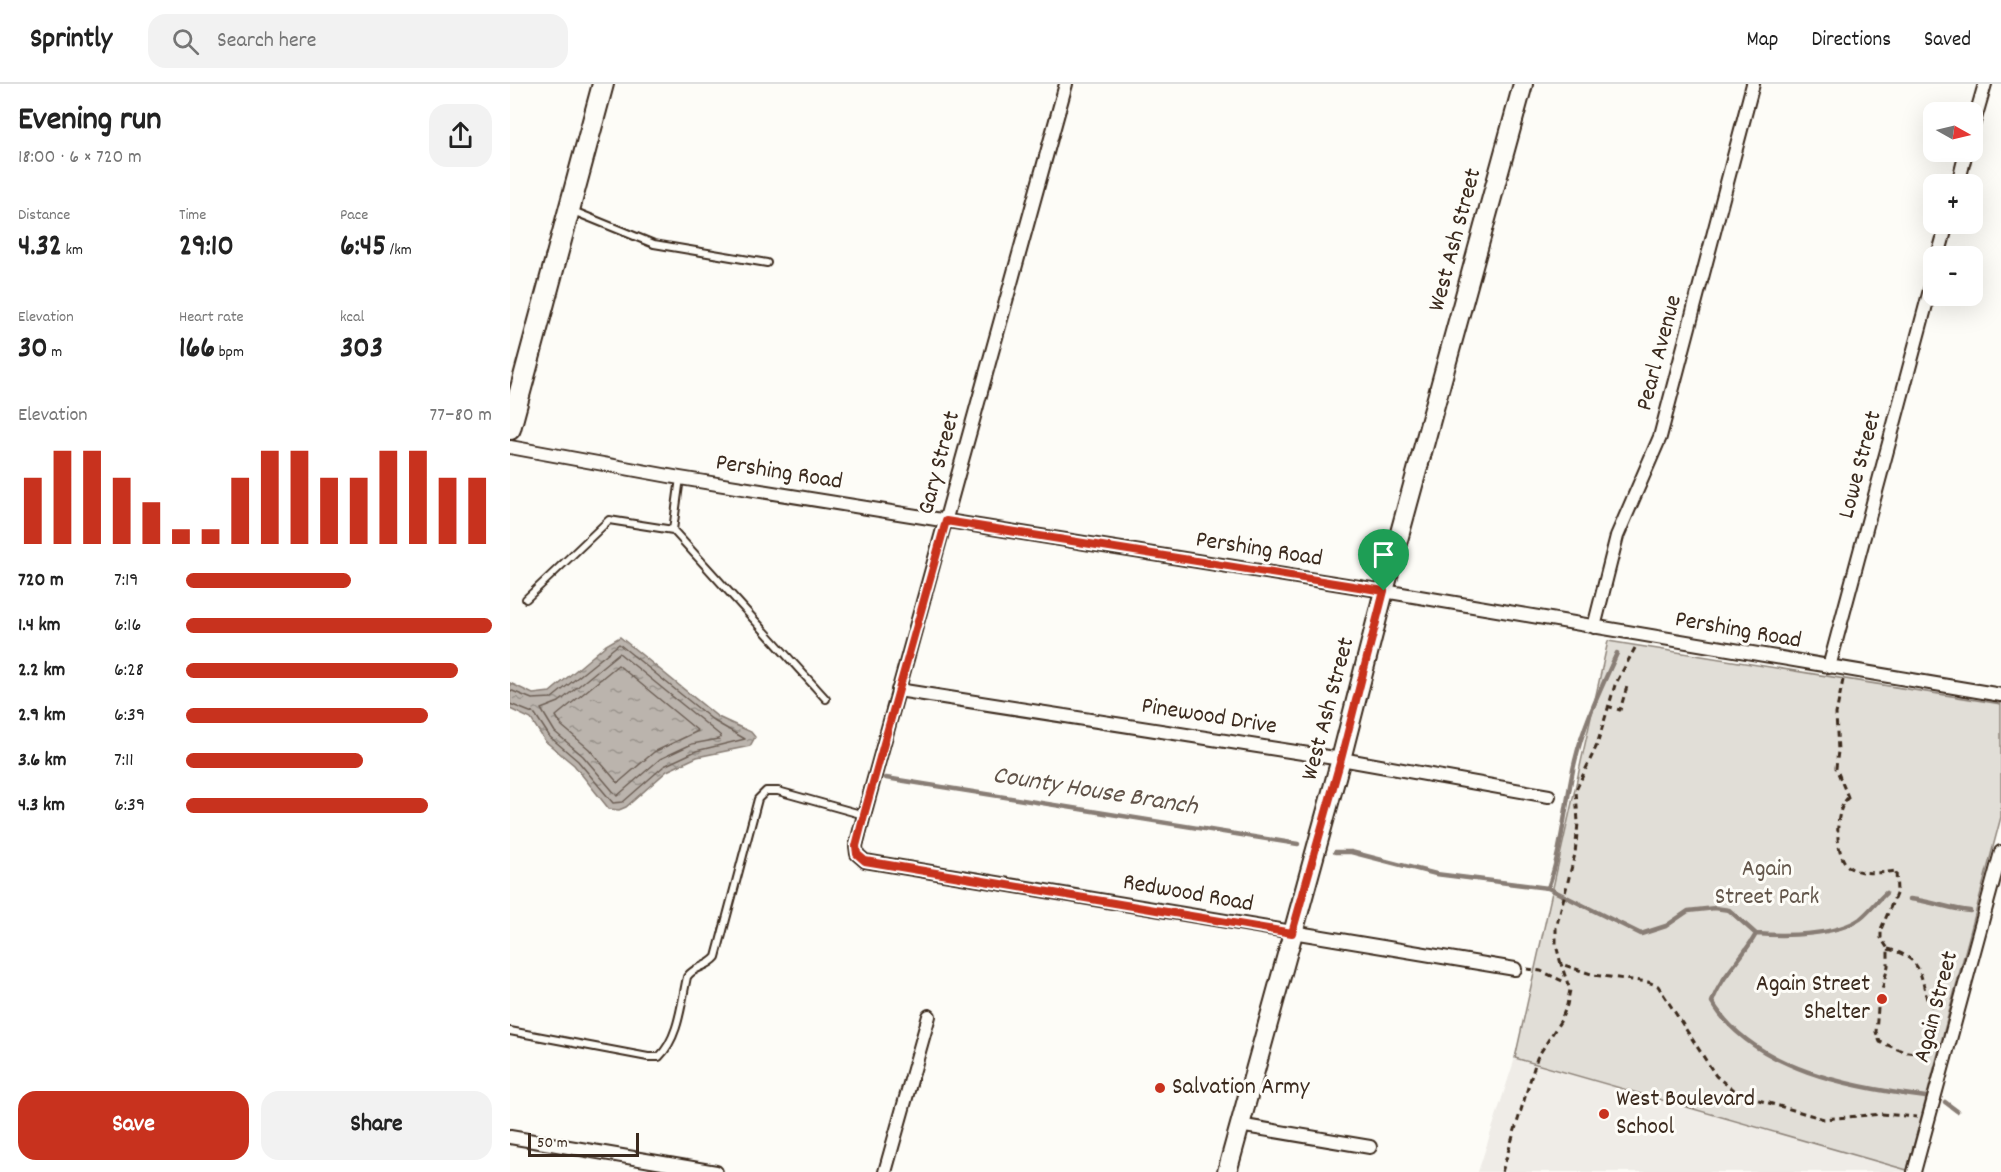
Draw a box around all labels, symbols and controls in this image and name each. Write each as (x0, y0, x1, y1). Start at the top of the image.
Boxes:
search box (148, 14, 568, 68)
text: Sprintly (30, 21, 112, 61)
icon: search (169, 25, 202, 58)
text: Search here (217, 26, 316, 57)
text: Map (1747, 26, 1778, 56)
text: Directions (1811, 26, 1891, 56)
text: Saved (1924, 26, 1971, 56)
text: Evening run (18, 98, 162, 145)
north arrow (1923, 102, 1983, 162)
map controls (1923, 102, 1983, 306)
button: share (429, 104, 492, 167)
text: 18:00 · 6 × 720 m (18, 144, 142, 172)
street label: West Ash Street (1421, 165, 1491, 315)
button: + (1923, 174, 1983, 234)
text: Distance (18, 204, 70, 227)
text: Time (179, 204, 206, 227)
text: Pace (340, 204, 368, 227)
text: 4.32 (18, 227, 62, 270)
text: 29:10 (179, 227, 234, 270)
text: 6:45 (340, 227, 386, 270)
text: km (62, 239, 83, 262)
text: /km (386, 239, 412, 262)
button: − (1923, 246, 1983, 306)
street label: Pearl Avenue (1628, 291, 1692, 415)
text: Elevation (18, 306, 74, 329)
text: Heart rate (179, 306, 244, 329)
text: kcal (340, 306, 364, 329)
text: 30 (18, 329, 48, 372)
text: 166 (179, 329, 215, 372)
text: 303 (340, 329, 383, 372)
text: m (48, 341, 62, 364)
text: bpm (215, 341, 244, 364)
text: Elevation (18, 402, 88, 430)
text: 77–80 m (430, 402, 492, 430)
street label: Gary Street (910, 407, 970, 519)
street label: Lowe Street (1830, 407, 1892, 523)
street label: Pershing Road (713, 446, 845, 500)
street label: Pershing Road (1193, 523, 1325, 577)
pin (1358, 529, 1409, 591)
icon: arrive (1367, 538, 1400, 571)
text: 720 m (18, 567, 64, 595)
text: 7:19 (114, 567, 139, 595)
street label: Pershing Road (1672, 603, 1804, 659)
text: 1.4 km (18, 612, 61, 640)
text: 6:16 (114, 612, 141, 640)
street label: West Ash Street (1294, 634, 1364, 784)
text: 2.2 km (18, 657, 65, 685)
text: 6:28 (114, 657, 144, 685)
street label: Pinewood Drive (1139, 690, 1279, 744)
text: 2.9 km (18, 702, 66, 730)
text: 6:39 (114, 702, 145, 730)
text: 3.6 km (18, 747, 67, 775)
text: 7:11 (114, 747, 134, 775)
water label: County House Branch (990, 758, 1201, 827)
text: 4.3 km (18, 792, 65, 820)
text: 6:39 (114, 792, 145, 820)
park label: Again Street Park (1715, 853, 1819, 915)
street label: Redwood Road (1120, 866, 1256, 922)
street label: Again Street (1906, 947, 1968, 1067)
place label: Again Street Shelter (1756, 968, 1870, 1030)
marker: Again Street Shelter (1875, 992, 1889, 1006)
place label: Salvation Army (1172, 1071, 1311, 1105)
marker: Salvation Army (1153, 1081, 1167, 1095)
place label: West Boulevard School (1616, 1083, 1755, 1145)
button: Save (18, 1091, 249, 1160)
button: Share (261, 1091, 492, 1160)
marker: West Boulevard School (1597, 1107, 1611, 1121)
scale bar (528, 1130, 639, 1158)
text: 50 m (537, 1132, 568, 1155)

